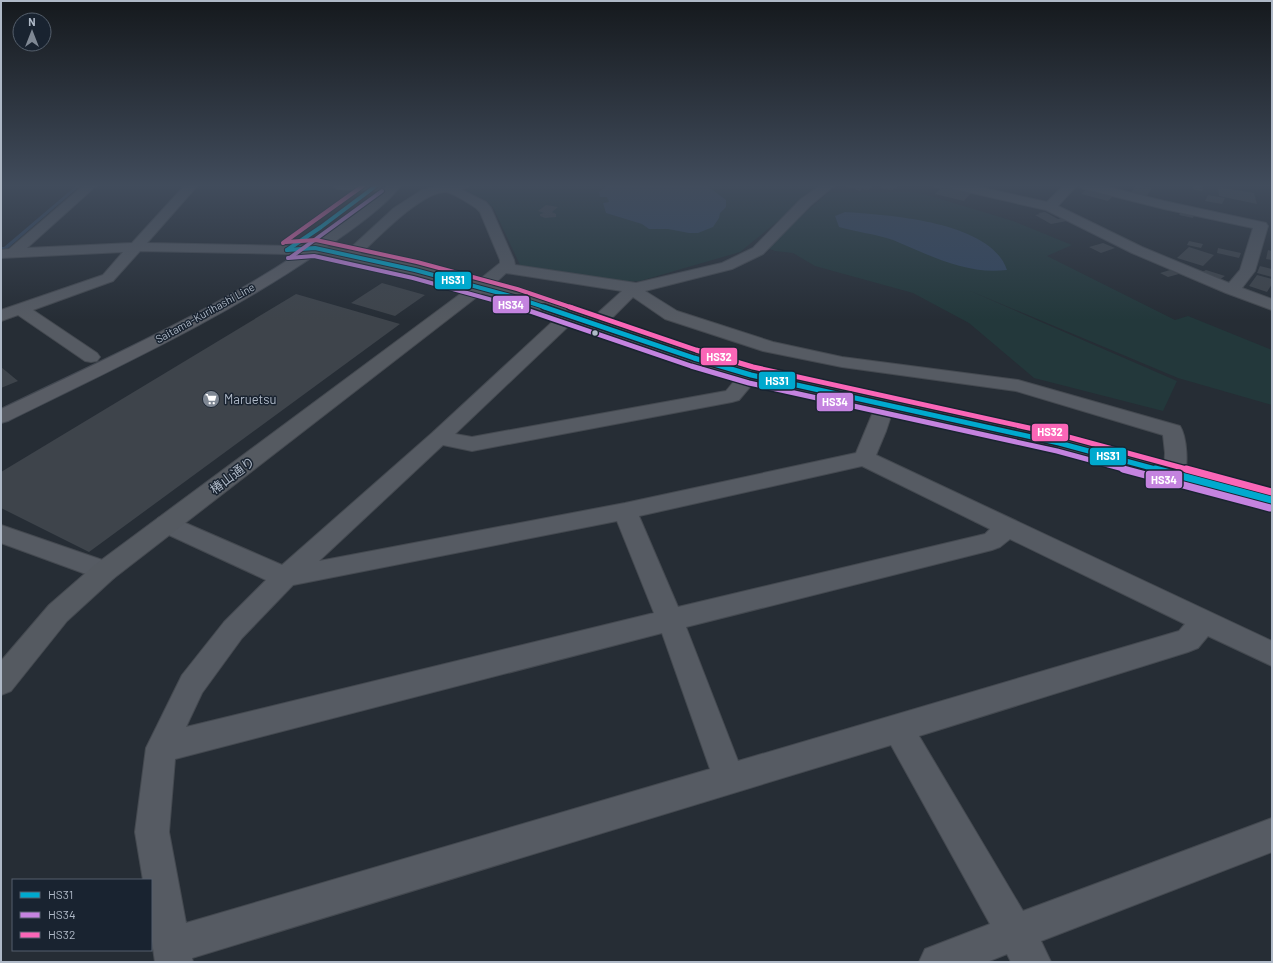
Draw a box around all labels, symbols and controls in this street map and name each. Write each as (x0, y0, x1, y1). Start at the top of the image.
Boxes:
north arrow (12, 12, 52, 52)
text: N (28, 15, 36, 28)
line badge: HS31 (434, 271, 472, 290)
text: HS31 (441, 273, 465, 286)
street label: Saitama-Kurihashi Line (153, 280, 257, 345)
line badge: HS34 (492, 295, 530, 314)
text: HS34 (498, 298, 524, 311)
unlabelled marker (590, 328, 600, 338)
line badge: HS32 (700, 347, 738, 366)
text: HS32 (706, 350, 732, 363)
line badge: HS31 (758, 371, 796, 390)
text: HS31 (765, 374, 789, 387)
supermarket icon: Maruetsu (201, 389, 221, 409)
place label: Maruetsu (224, 391, 276, 407)
line badge: HS34 (816, 392, 854, 412)
text: HS34 (822, 395, 848, 408)
line badge: HS32 (1031, 423, 1069, 442)
text: HS32 (1037, 425, 1063, 438)
line badge: HS31 (1089, 447, 1127, 466)
text: HS31 (1096, 449, 1120, 462)
street label: 椿山通り (206, 453, 258, 497)
line badge: HS34 (1145, 470, 1183, 489)
text: HS34 (1151, 473, 1177, 486)
legend (12, 879, 152, 951)
text: HS31 (48, 887, 73, 901)
text: HS34 (48, 907, 76, 921)
text: HS32 (48, 927, 75, 941)

